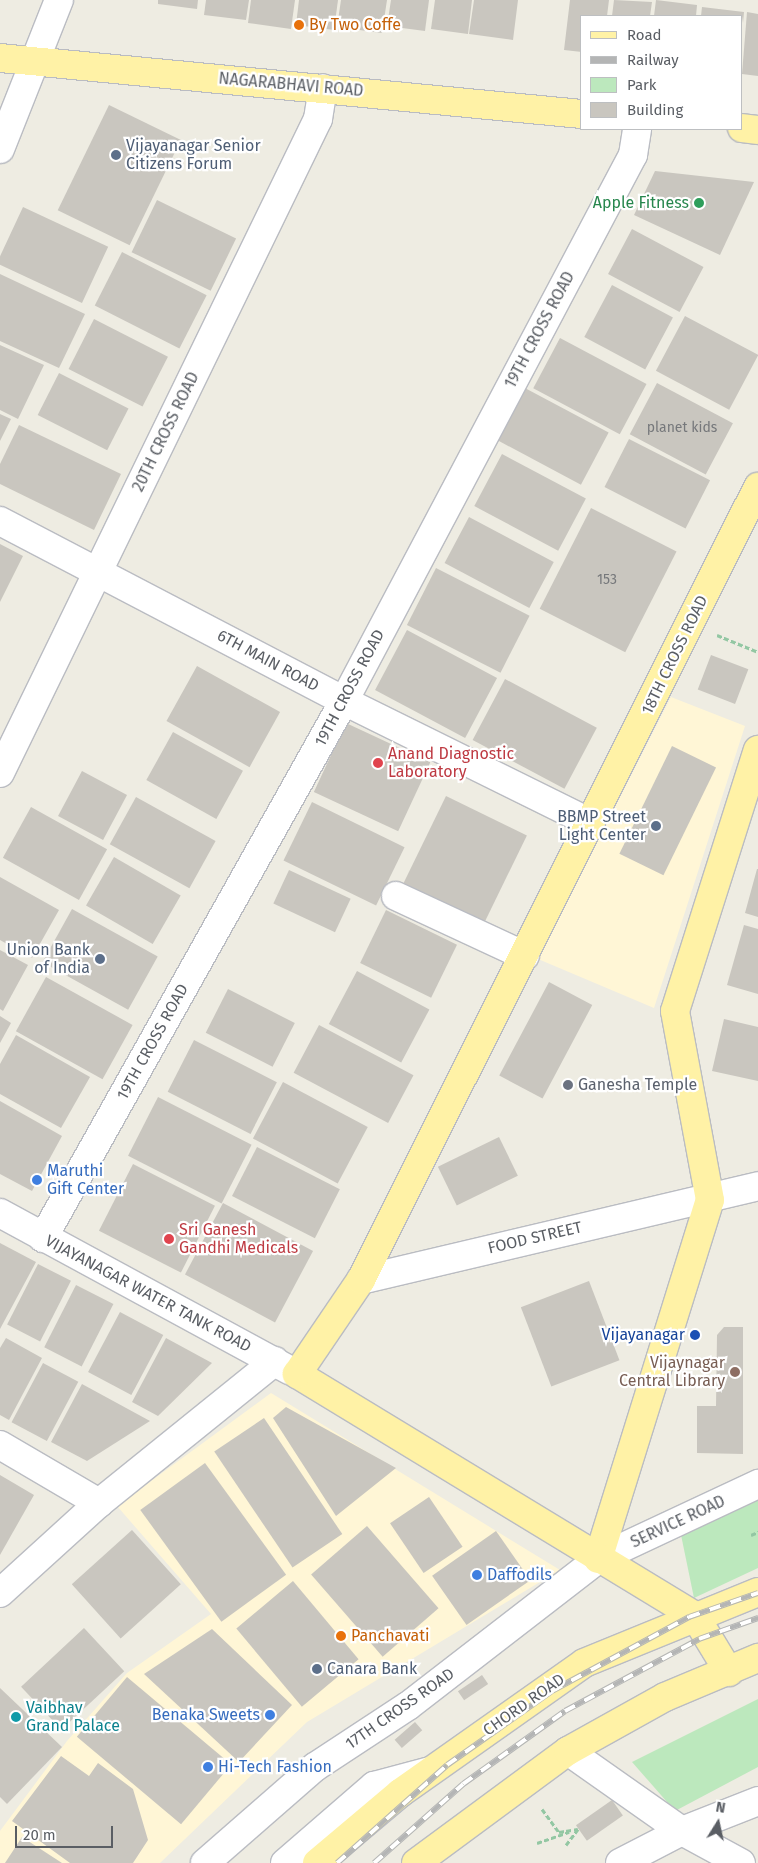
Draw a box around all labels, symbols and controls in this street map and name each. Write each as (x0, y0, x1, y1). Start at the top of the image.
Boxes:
place label: By Two Coffe (309, 15, 401, 35)
legend (580, 15, 743, 130)
marker: By Two Coffe (293, 19, 305, 31)
text: Road (627, 26, 662, 44)
text: Railway (627, 51, 679, 69)
street label: NAGARABHAVI ROAD (218, 69, 364, 101)
text: Park (627, 76, 657, 94)
text: Building (627, 101, 683, 119)
place label: Vijayanagar Senior Citizens Forum (126, 136, 261, 174)
marker: Vijayanagar Senior Citizens Forum (110, 149, 122, 161)
place label: Apple Fitness (593, 193, 689, 213)
marker: Apple Fitness (693, 197, 705, 209)
street label: 19TH CROSS ROAD (501, 268, 579, 392)
street label: 20TH CROSS ROAD (129, 369, 203, 495)
house number: planet kids (647, 420, 717, 436)
house number: 153 (597, 572, 617, 588)
street label: 18TH CROSS ROAD (638, 592, 712, 718)
street label: 6TH MAIN ROAD (214, 626, 322, 696)
street label: 19TH CROSS ROAD (311, 626, 389, 750)
place label: Anand Diagnostic Laboratory (388, 744, 514, 782)
marker: Anand Diagnostic Laboratory (372, 757, 384, 769)
place label: BBMP Street Light Center (557, 807, 646, 845)
marker: BBMP Street Light Center (650, 820, 662, 832)
place label: Union Bank of India (7, 940, 90, 978)
marker: Union Bank of India (94, 953, 106, 965)
street label: 19TH CROSS ROAD (113, 981, 193, 1103)
place label: Ganesha Temple (578, 1075, 697, 1095)
marker: Ganesha Temple (562, 1079, 574, 1091)
place label: Maruthi Gift Center (47, 1161, 124, 1199)
marker: Maruthi Gift Center (31, 1174, 43, 1186)
street label: FOOD STREET (486, 1218, 584, 1258)
place label: Sri Ganesh Gandhi Medicals (179, 1220, 298, 1258)
street label: VIJAYANAGAR WATER TANK ROAD (42, 1231, 254, 1357)
marker: Sri Ganesh Gandhi Medicals (163, 1233, 175, 1245)
place label: Vijayanagar (602, 1325, 685, 1345)
marker: Vijayanagar (689, 1329, 701, 1341)
place label: Vijaynagar Central Library (619, 1353, 725, 1391)
marker: Vijaynagar Central Library (729, 1366, 741, 1378)
street label: SERVICE ROAD (628, 1492, 728, 1552)
place label: Daffodils (487, 1565, 552, 1585)
marker: Daffodils (471, 1569, 483, 1581)
place label: Panchavati (351, 1626, 430, 1646)
marker: Panchavati (335, 1630, 347, 1642)
place label: Canara Bank (327, 1659, 417, 1679)
marker: Canara Bank (311, 1663, 323, 1675)
street label: 17TH CROSS ROAD (342, 1664, 458, 1754)
street label: CHORD ROAD (480, 1670, 568, 1740)
place label: Vaibhav Grand Palace (26, 1698, 120, 1736)
place label: Benaka Sweets (152, 1705, 260, 1725)
marker: Benaka Sweets (264, 1709, 276, 1721)
marker: Vaibhav Grand Palace (10, 1711, 22, 1723)
place label: Hi-Tech Fashion (218, 1757, 332, 1777)
marker: Hi-Tech Fashion (202, 1761, 214, 1773)
north arrow (693, 1798, 743, 1848)
text: N (715, 1799, 727, 1817)
scale bar (18, 1816, 115, 1848)
text: 20 m (23, 1826, 56, 1844)

